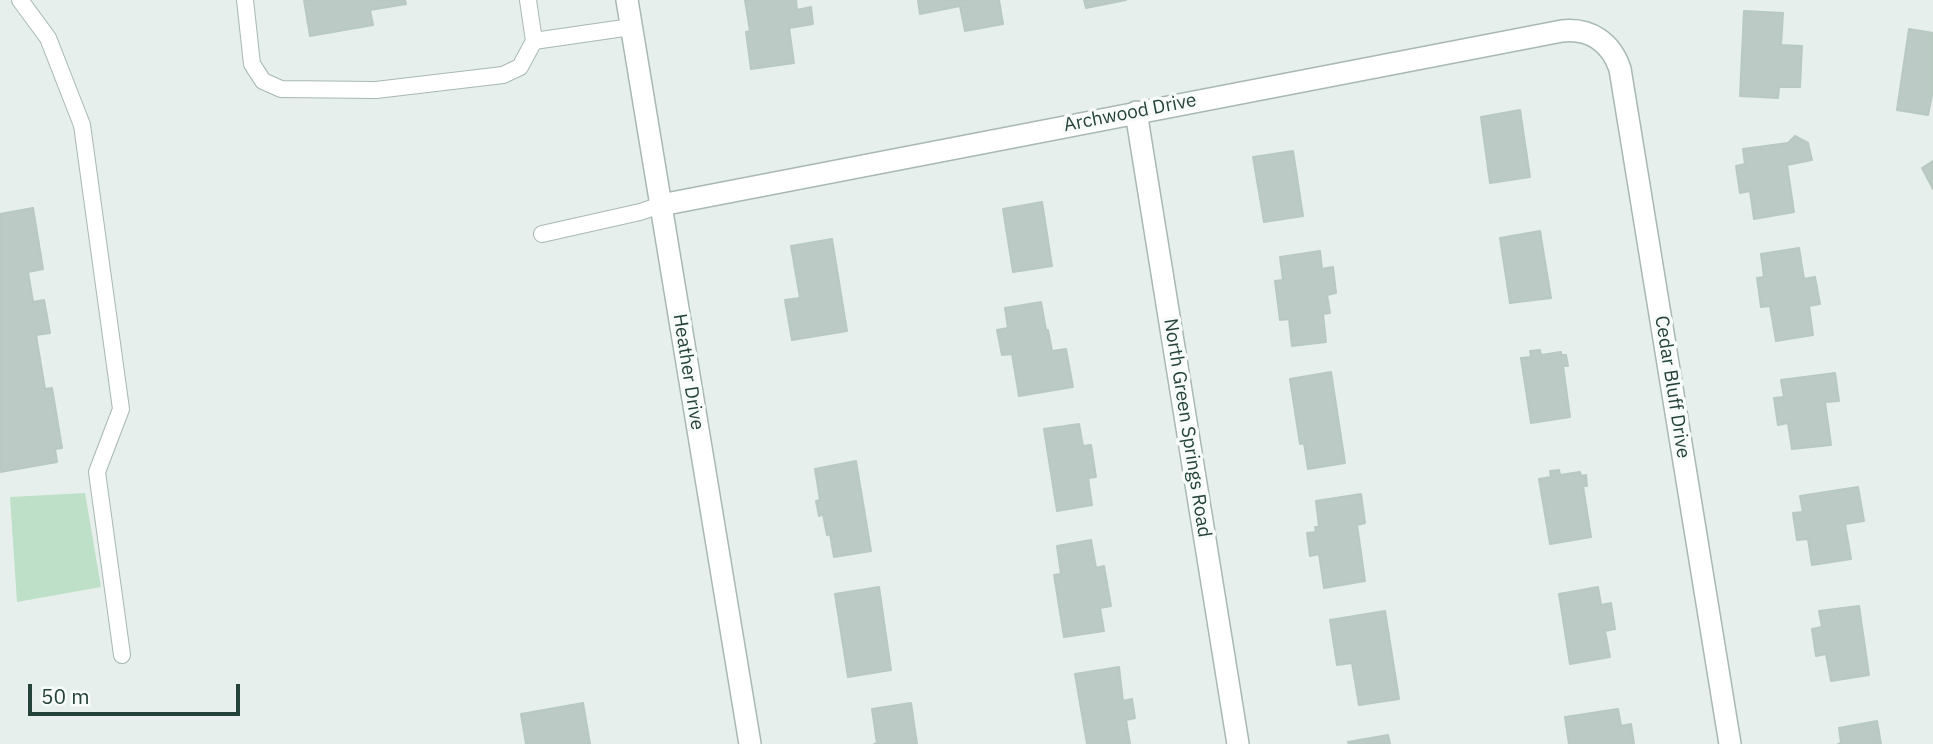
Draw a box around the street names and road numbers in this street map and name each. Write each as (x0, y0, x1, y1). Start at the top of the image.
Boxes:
street label: Archwood Drive (1062, 89, 1198, 137)
street label: Heather Drive (668, 312, 708, 432)
street label: Cedar Bluff Drive (1649, 314, 1695, 460)
street label: North Green Springs Road (1158, 317, 1216, 539)

